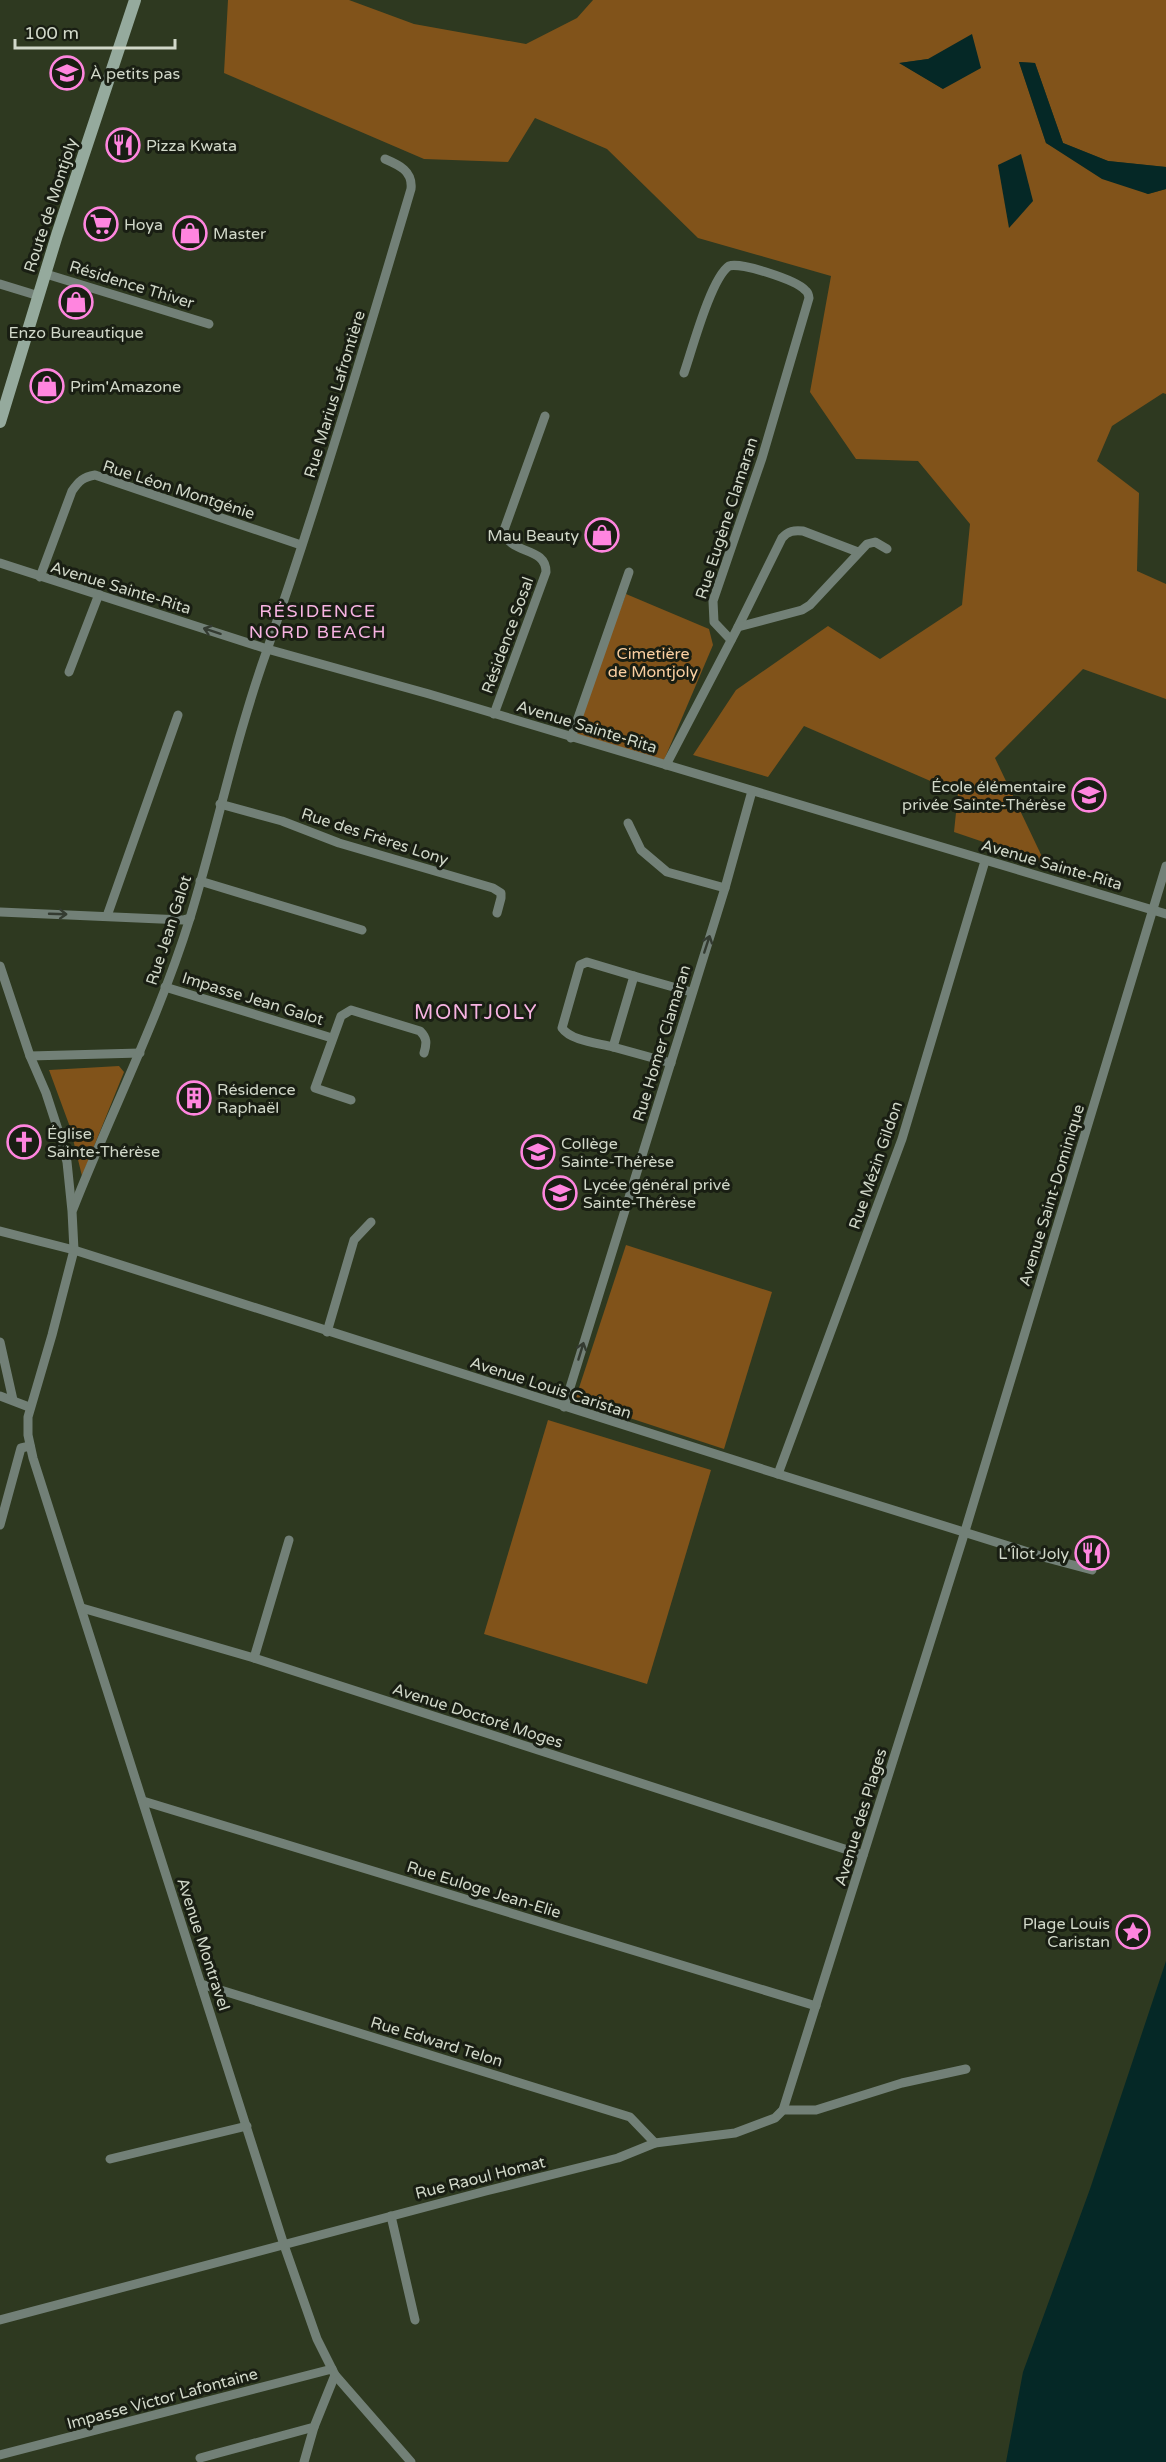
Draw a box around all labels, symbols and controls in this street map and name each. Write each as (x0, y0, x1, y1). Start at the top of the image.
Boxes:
scale bar (15, 12, 176, 50)
text: 100 m (24, 22, 79, 44)
school or university icon: À petits pas (49, 55, 85, 91)
place label: À petits pas (90, 64, 180, 84)
restaurant icon: Pizza Kwata (105, 127, 141, 163)
street label: Route de Montjoly (20, 135, 82, 275)
place label: Pizza Kwata (146, 136, 237, 156)
supermarket icon: Hoya (83, 206, 119, 242)
place label: Hoya (124, 215, 163, 235)
shop icon: Master (172, 215, 208, 251)
place label: Master (213, 224, 267, 244)
street label: Résidence Thiver (67, 256, 197, 314)
shop icon: Enzo Bureautique (58, 284, 94, 320)
street label: Rue Marius Lafrontière (300, 308, 370, 480)
place label: Enzo Bureautique (8, 323, 144, 343)
shop icon: Prim'Amazone (29, 368, 65, 404)
place label: Prim'Amazone (70, 377, 181, 397)
street label: Rue Eugène Clamaran (691, 435, 763, 602)
street label: Rue Léon Montgénie (100, 456, 257, 524)
shop icon: Mau Beauty (584, 517, 620, 553)
place label: Mau Beauty (487, 526, 579, 546)
street label: Avenue Sainte-Rita (48, 557, 193, 619)
street label: Résidence Sosal (478, 574, 538, 697)
district label: RÉSIDENCE NORD BEACH (249, 600, 387, 643)
one-way arrow (203, 625, 222, 636)
park label: Cimetière de Montjoly (608, 644, 699, 682)
street label: Avenue Sainte-Rita (514, 696, 659, 758)
place label: École élémentaire privée Sainte-Thérèse (902, 777, 1066, 815)
school or university icon: École élémentaire privée Sainte-Thérèse (1071, 777, 1107, 813)
street label: Rue des Frères Lony (299, 804, 451, 870)
street label: Avenue Sainte-Rita (979, 835, 1125, 895)
street label: Rue Jean Galot (142, 873, 196, 988)
one-way arrow (48, 909, 68, 920)
one-way arrow (702, 935, 713, 954)
street label: Rue Homer Clamaran (629, 963, 695, 1124)
street label: Impasse Jean Galot (179, 968, 326, 1030)
district label: MONTJOLY (414, 1001, 538, 1025)
building icon: Résidence Raphaël (176, 1080, 212, 1116)
place label: Résidence Raphaël (217, 1080, 296, 1118)
street label: Rue Mézin Gildon (845, 1099, 907, 1232)
street label: Avenue Saint-Dominique (1015, 1102, 1089, 1289)
church icon: Église Sainte-Thérèse (6, 1124, 42, 1160)
place label: Église Sainte-Thérèse (47, 1124, 160, 1162)
school or university icon: Collège Sainte-Thérèse (520, 1134, 556, 1170)
place label: Collège Sainte-Thérèse (561, 1134, 674, 1172)
school or university icon: Lycée général privé Sainte-Thérèse (542, 1175, 578, 1211)
place label: Lycée général privé Sainte-Thérèse (583, 1175, 730, 1213)
one-way arrow (576, 1342, 587, 1361)
street label: Avenue Louis Caristan (467, 1352, 634, 1424)
restaurant icon: L'Îlot Joly (1074, 1535, 1110, 1571)
place label: L'Îlot Joly (998, 1544, 1069, 1564)
street label: Avenue Doctoré Moges (390, 1679, 565, 1753)
street label: Avenue des Plages (831, 1746, 891, 1889)
street label: Rue Euloge Jean-Elie (404, 1857, 563, 1923)
street label: Avenue Montravel (172, 1875, 234, 2013)
place label: Plage Louis Caristan (1023, 1914, 1110, 1952)
place icon: Plage Louis Caristan (1115, 1914, 1151, 1950)
street label: Rue Edward Telon (368, 2012, 505, 2072)
street label: Rue Raoul Homat (413, 2152, 547, 2204)
street label: Impasse Victor Lafontaine (65, 2364, 260, 2434)

